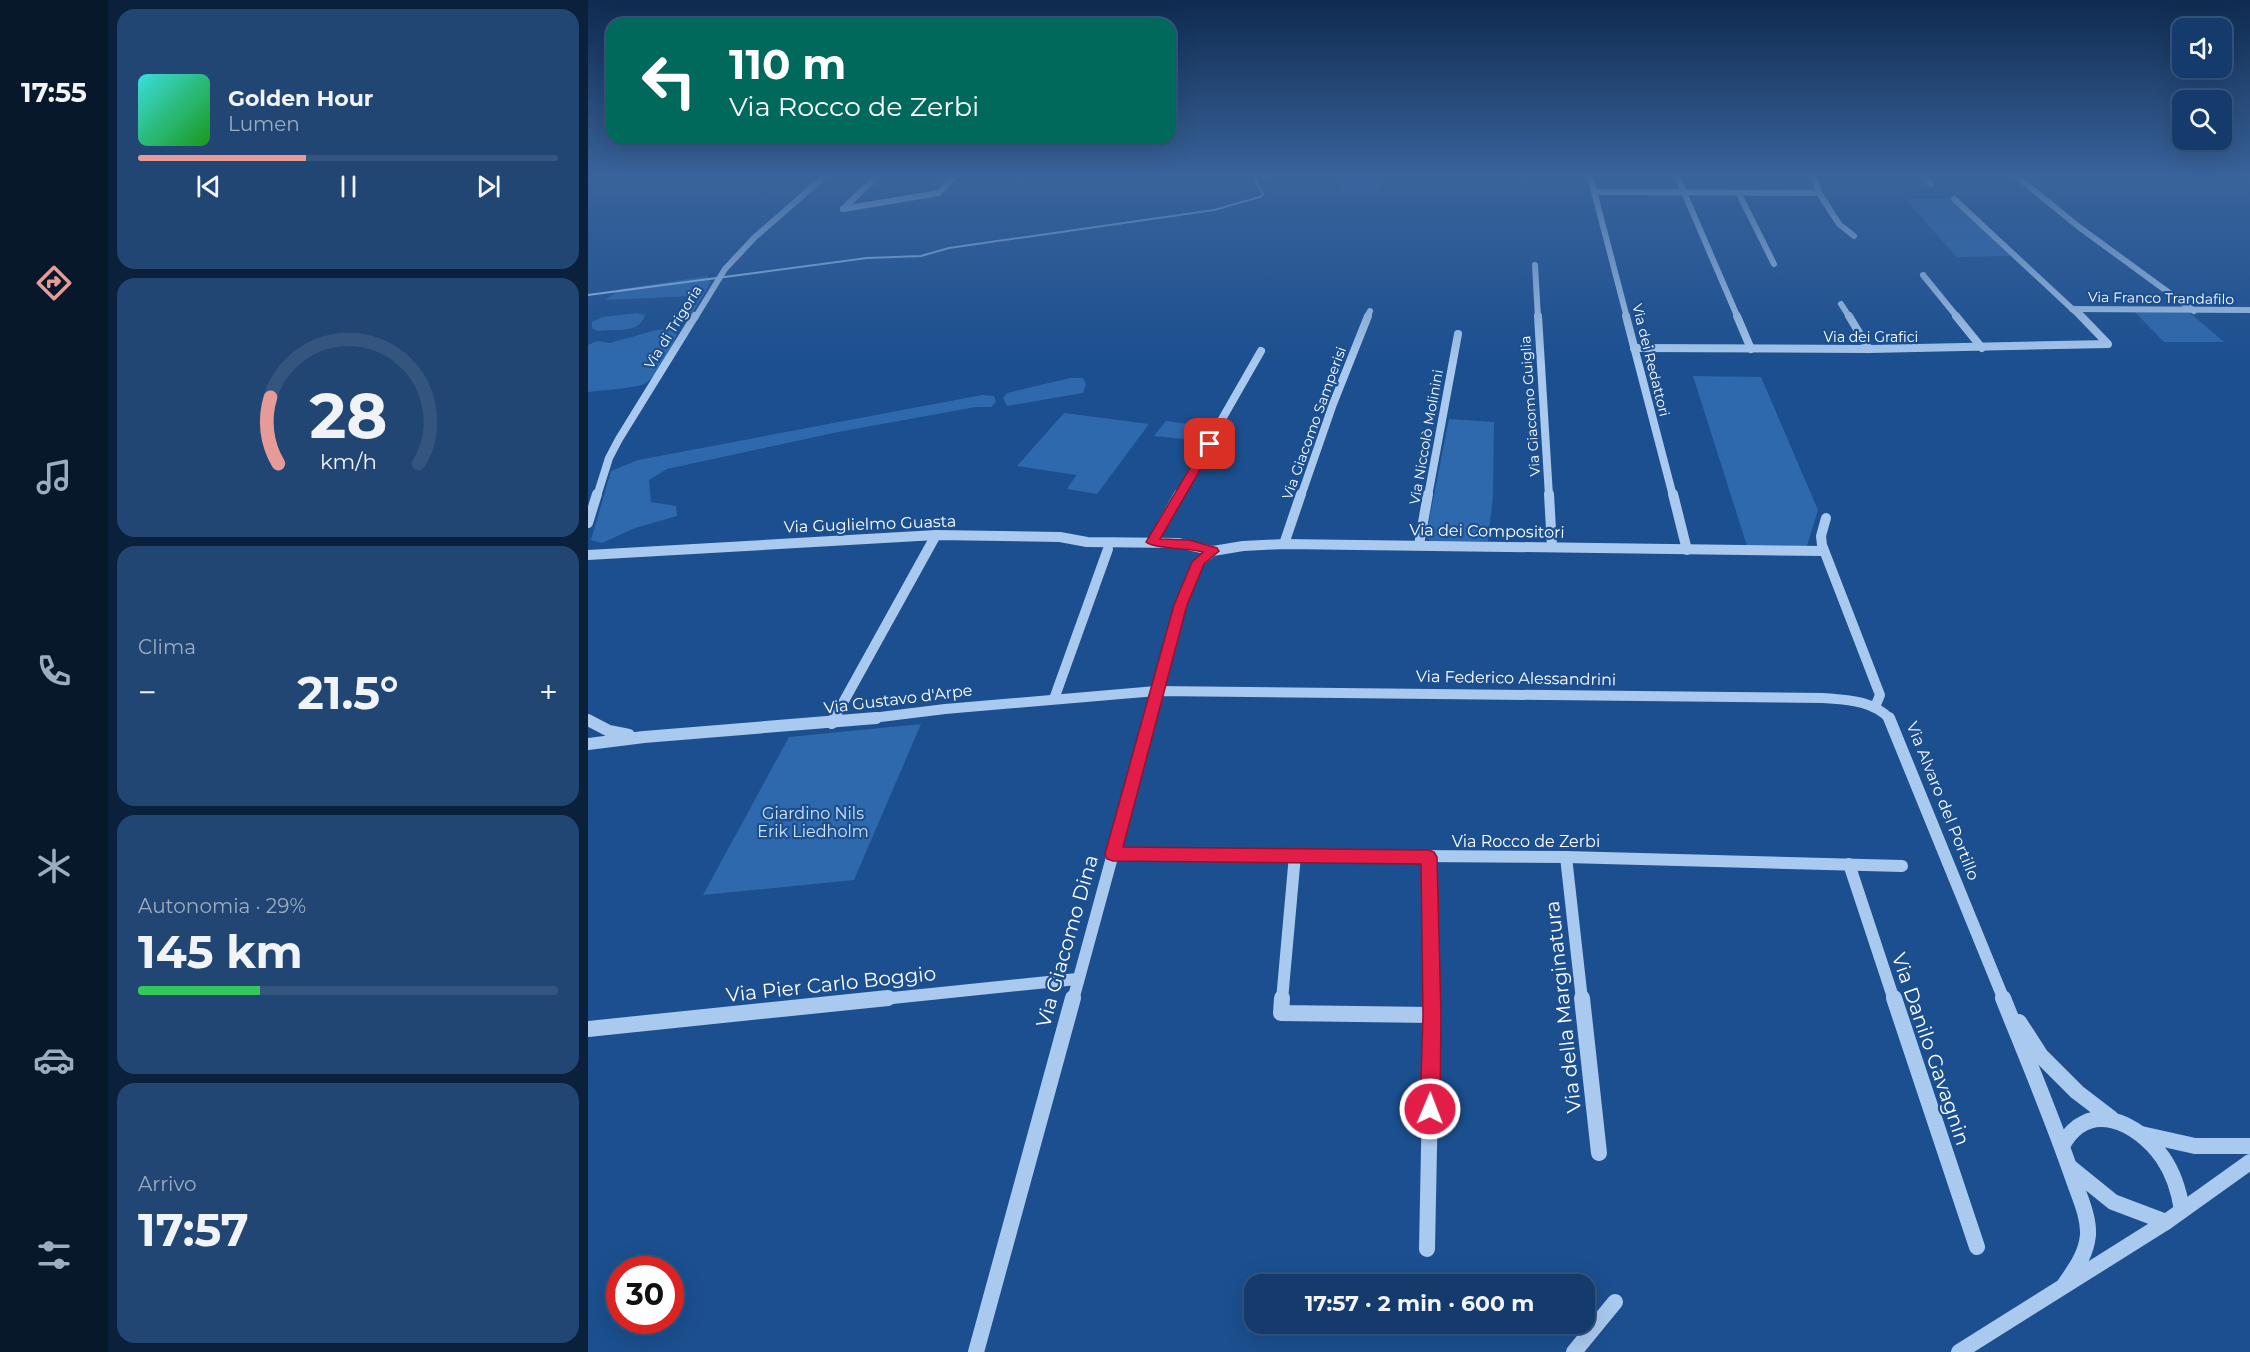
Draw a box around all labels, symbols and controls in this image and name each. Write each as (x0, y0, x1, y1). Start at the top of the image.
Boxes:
map controls (2172, 18, 2232, 150)
button: sound (2172, 18, 2232, 78)
text: 110 m (729, 38, 846, 90)
icon: left (630, 42, 708, 120)
text: 17:55 (21, 76, 87, 109)
text: Golden Hour (228, 85, 373, 112)
text: Via Rocco de Zerbi (729, 90, 979, 123)
button: search (2172, 90, 2232, 150)
text: Lumen (228, 112, 300, 136)
icon: previous (192, 170, 225, 203)
icon: pause (332, 170, 365, 203)
icon: next (472, 170, 505, 203)
icon: directions (33, 262, 75, 304)
street label: Via di Trigoria (640, 282, 706, 372)
street label: Via Franco Trandafilo (2088, 288, 2235, 308)
street label: Via dei Redattori (1628, 302, 1674, 418)
street label: Via dei Grafici (1824, 328, 1918, 346)
street label: Via Giacomo Guiglia (1516, 335, 1544, 477)
street label: Via Giacomo Samperisi (1278, 344, 1350, 502)
street label: Via Niccolò Molinini (1405, 368, 1447, 506)
text: 28 (309, 379, 387, 455)
pin (1184, 418, 1235, 469)
icon: arrive (1193, 427, 1226, 460)
text: km/h (319, 449, 377, 475)
icon: music (33, 456, 75, 498)
street label: Via Guglielmo Guasta (783, 511, 957, 537)
street label: Via dei Compositori (1409, 520, 1565, 542)
text: Clima (138, 635, 196, 659)
icon: phone (33, 650, 75, 692)
text: 21.5° (297, 665, 399, 720)
street label: Via Federico Alessandrini (1416, 667, 1616, 689)
text: − (138, 672, 157, 712)
text: + (539, 672, 558, 712)
street label: Via Gustavo d'Arpe (823, 680, 973, 718)
street label: Via Alvaro del Portillo (1902, 719, 1984, 883)
park label: Giardino Nils Erik Liedholm (757, 804, 869, 841)
street label: Via Rocco de Zerbi (1452, 832, 1600, 851)
icon: climate (33, 845, 75, 887)
street label: Via Giacomo Dina (1031, 852, 1103, 1030)
text: Autonomia · 29% (138, 894, 306, 918)
street label: Via della Marginatura (1540, 900, 1586, 1114)
text: 145 km (138, 924, 303, 979)
street label: Via Danilo Gavagnin (1887, 950, 1975, 1148)
street label: Via Pier Carlo Boggio (725, 961, 937, 1007)
icon: car (33, 1039, 75, 1081)
position arrow (1398, 1077, 1462, 1141)
text: Arrivo (138, 1172, 197, 1196)
text: 17:57 (138, 1202, 249, 1257)
icon: filters (33, 1234, 75, 1276)
speed limit sign: 30 (606, 1256, 684, 1334)
text: 17:57 · 2 min · 600 m (1305, 1290, 1534, 1317)

